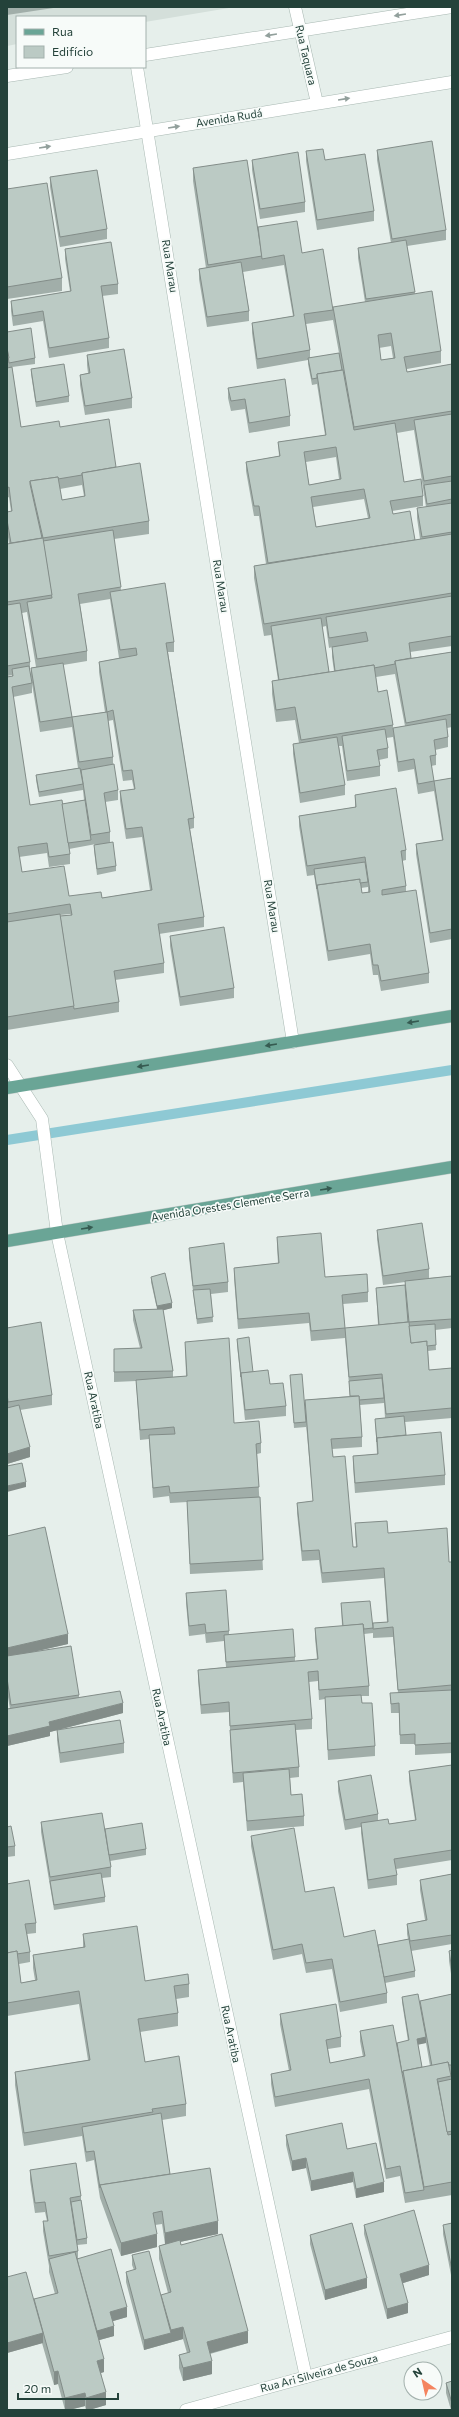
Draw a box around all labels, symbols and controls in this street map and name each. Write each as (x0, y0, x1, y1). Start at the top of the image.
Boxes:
one-way arrow (394, 12, 406, 18)
legend (16, 16, 146, 68)
street label: Rua Taquara (293, 23, 320, 86)
text: Rua (52, 24, 73, 38)
one-way arrow (265, 32, 277, 38)
text: Edifício (52, 44, 93, 58)
one-way arrow (338, 96, 350, 102)
street label: Avenida Rudá (195, 106, 263, 129)
one-way arrow (168, 123, 180, 129)
one-way arrow (39, 144, 52, 150)
street label: Rua Marau (160, 238, 181, 293)
street label: Rua Marau (211, 558, 232, 613)
street label: Rua Marau (262, 878, 283, 933)
one-way arrow (407, 1019, 420, 1025)
one-way arrow (265, 1042, 277, 1048)
one-way arrow (137, 1063, 149, 1069)
one-way arrow (320, 1185, 332, 1191)
street label: Avenida Orestes Clemente Serra (150, 1186, 310, 1223)
one-way arrow (81, 1225, 93, 1231)
street label: Rua Aratiba (82, 1370, 107, 1430)
street label: Rua Aratiba (150, 1687, 175, 1747)
street label: Rua Aratiba (219, 2004, 244, 2064)
street label: Rua Ari Silveira de Souza (259, 2351, 379, 2394)
north arrow (403, 2361, 443, 2401)
text: N (410, 2365, 424, 2380)
scale bar (18, 2375, 118, 2401)
text: 20 m (24, 2381, 51, 2395)

